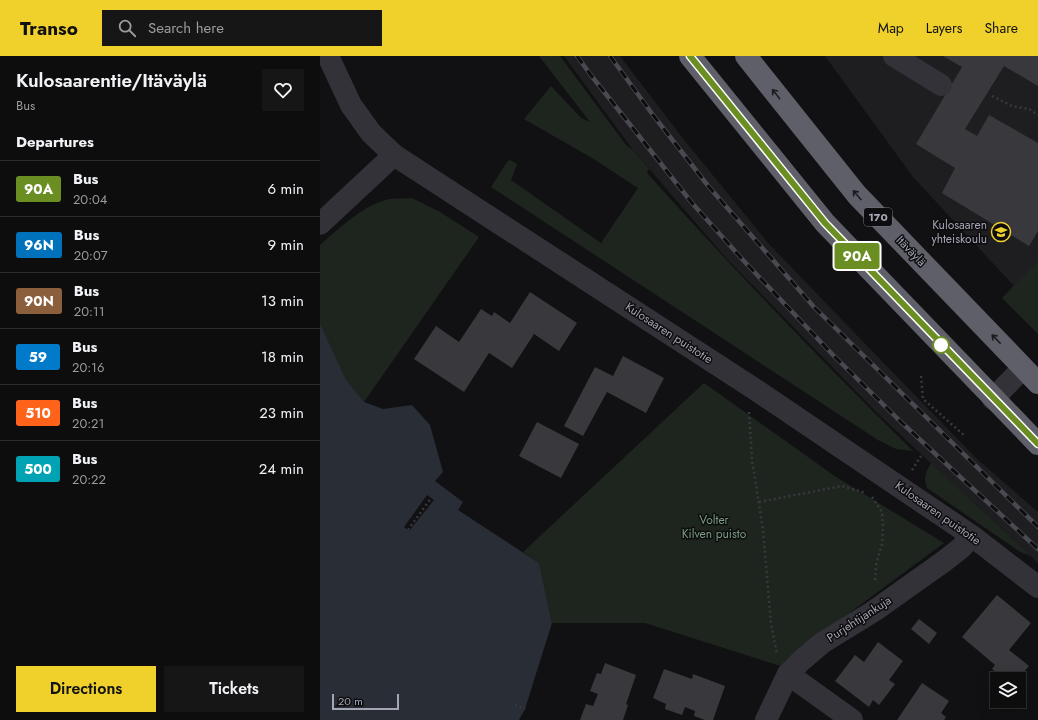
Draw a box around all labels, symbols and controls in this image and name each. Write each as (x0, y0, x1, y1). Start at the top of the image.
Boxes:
search box (102, 10, 382, 46)
text: Transo (20, 15, 78, 42)
icon: search (116, 17, 138, 39)
text: Search here (148, 17, 224, 39)
text: Map (878, 18, 904, 38)
text: Layers (926, 18, 962, 38)
text: Share (984, 18, 1018, 38)
text: Kulosaarentie/Itäväylä (16, 67, 207, 94)
button: heart (262, 69, 304, 111)
one-way arrow (772, 88, 781, 99)
text: Bus (16, 96, 35, 115)
text: Departures (16, 131, 94, 153)
text: Bus (73, 168, 98, 190)
text: 6 min (267, 178, 304, 200)
text: 90A (24, 179, 53, 199)
text: 20:04 (73, 190, 107, 209)
one-way arrow (853, 190, 862, 200)
road number: 170 (864, 208, 892, 226)
place label: Kulosaaren yhteiskoulu (931, 216, 987, 248)
school or university icon: Kulosaaren yhteiskoulu (990, 221, 1012, 243)
text: Bus (74, 224, 99, 246)
street label: Itäväylä (892, 232, 930, 271)
text: 9 min (267, 234, 304, 256)
text: 96N (24, 235, 54, 255)
line badge: 90A (834, 243, 880, 269)
text: 20:07 (74, 246, 108, 265)
text: 90A (843, 246, 871, 266)
text: Bus (74, 280, 99, 302)
text: 13 min (261, 290, 304, 312)
text: 90N (24, 291, 54, 311)
street label: Kulosaaren puistotie (622, 298, 716, 368)
text: 20:11 (74, 302, 105, 321)
one-way arrow (992, 335, 1001, 345)
text: Bus (72, 336, 97, 358)
unlabelled marker (932, 336, 950, 354)
text: 18 min (261, 346, 304, 368)
text: 59 (29, 347, 47, 367)
text: 20:16 (72, 358, 104, 377)
text: Bus (72, 392, 97, 414)
text: 23 min (259, 402, 304, 424)
text: 510 (25, 403, 51, 423)
text: 20:21 (72, 414, 104, 433)
text: Bus (72, 448, 97, 470)
text: 24 min (259, 458, 304, 480)
text: 500 (24, 459, 52, 479)
text: 20:22 (72, 470, 106, 489)
street label: Kulosaaren puistotie (891, 477, 985, 549)
park label: Volter Kilven puisto (682, 511, 747, 543)
street label: Purjehtijankuja (823, 591, 895, 647)
button: Directions (16, 666, 156, 712)
button: Tickets (164, 666, 304, 712)
map controls (990, 672, 1026, 708)
button: layers (990, 672, 1026, 708)
scale bar (332, 692, 399, 711)
text: 20 m (338, 693, 363, 709)

